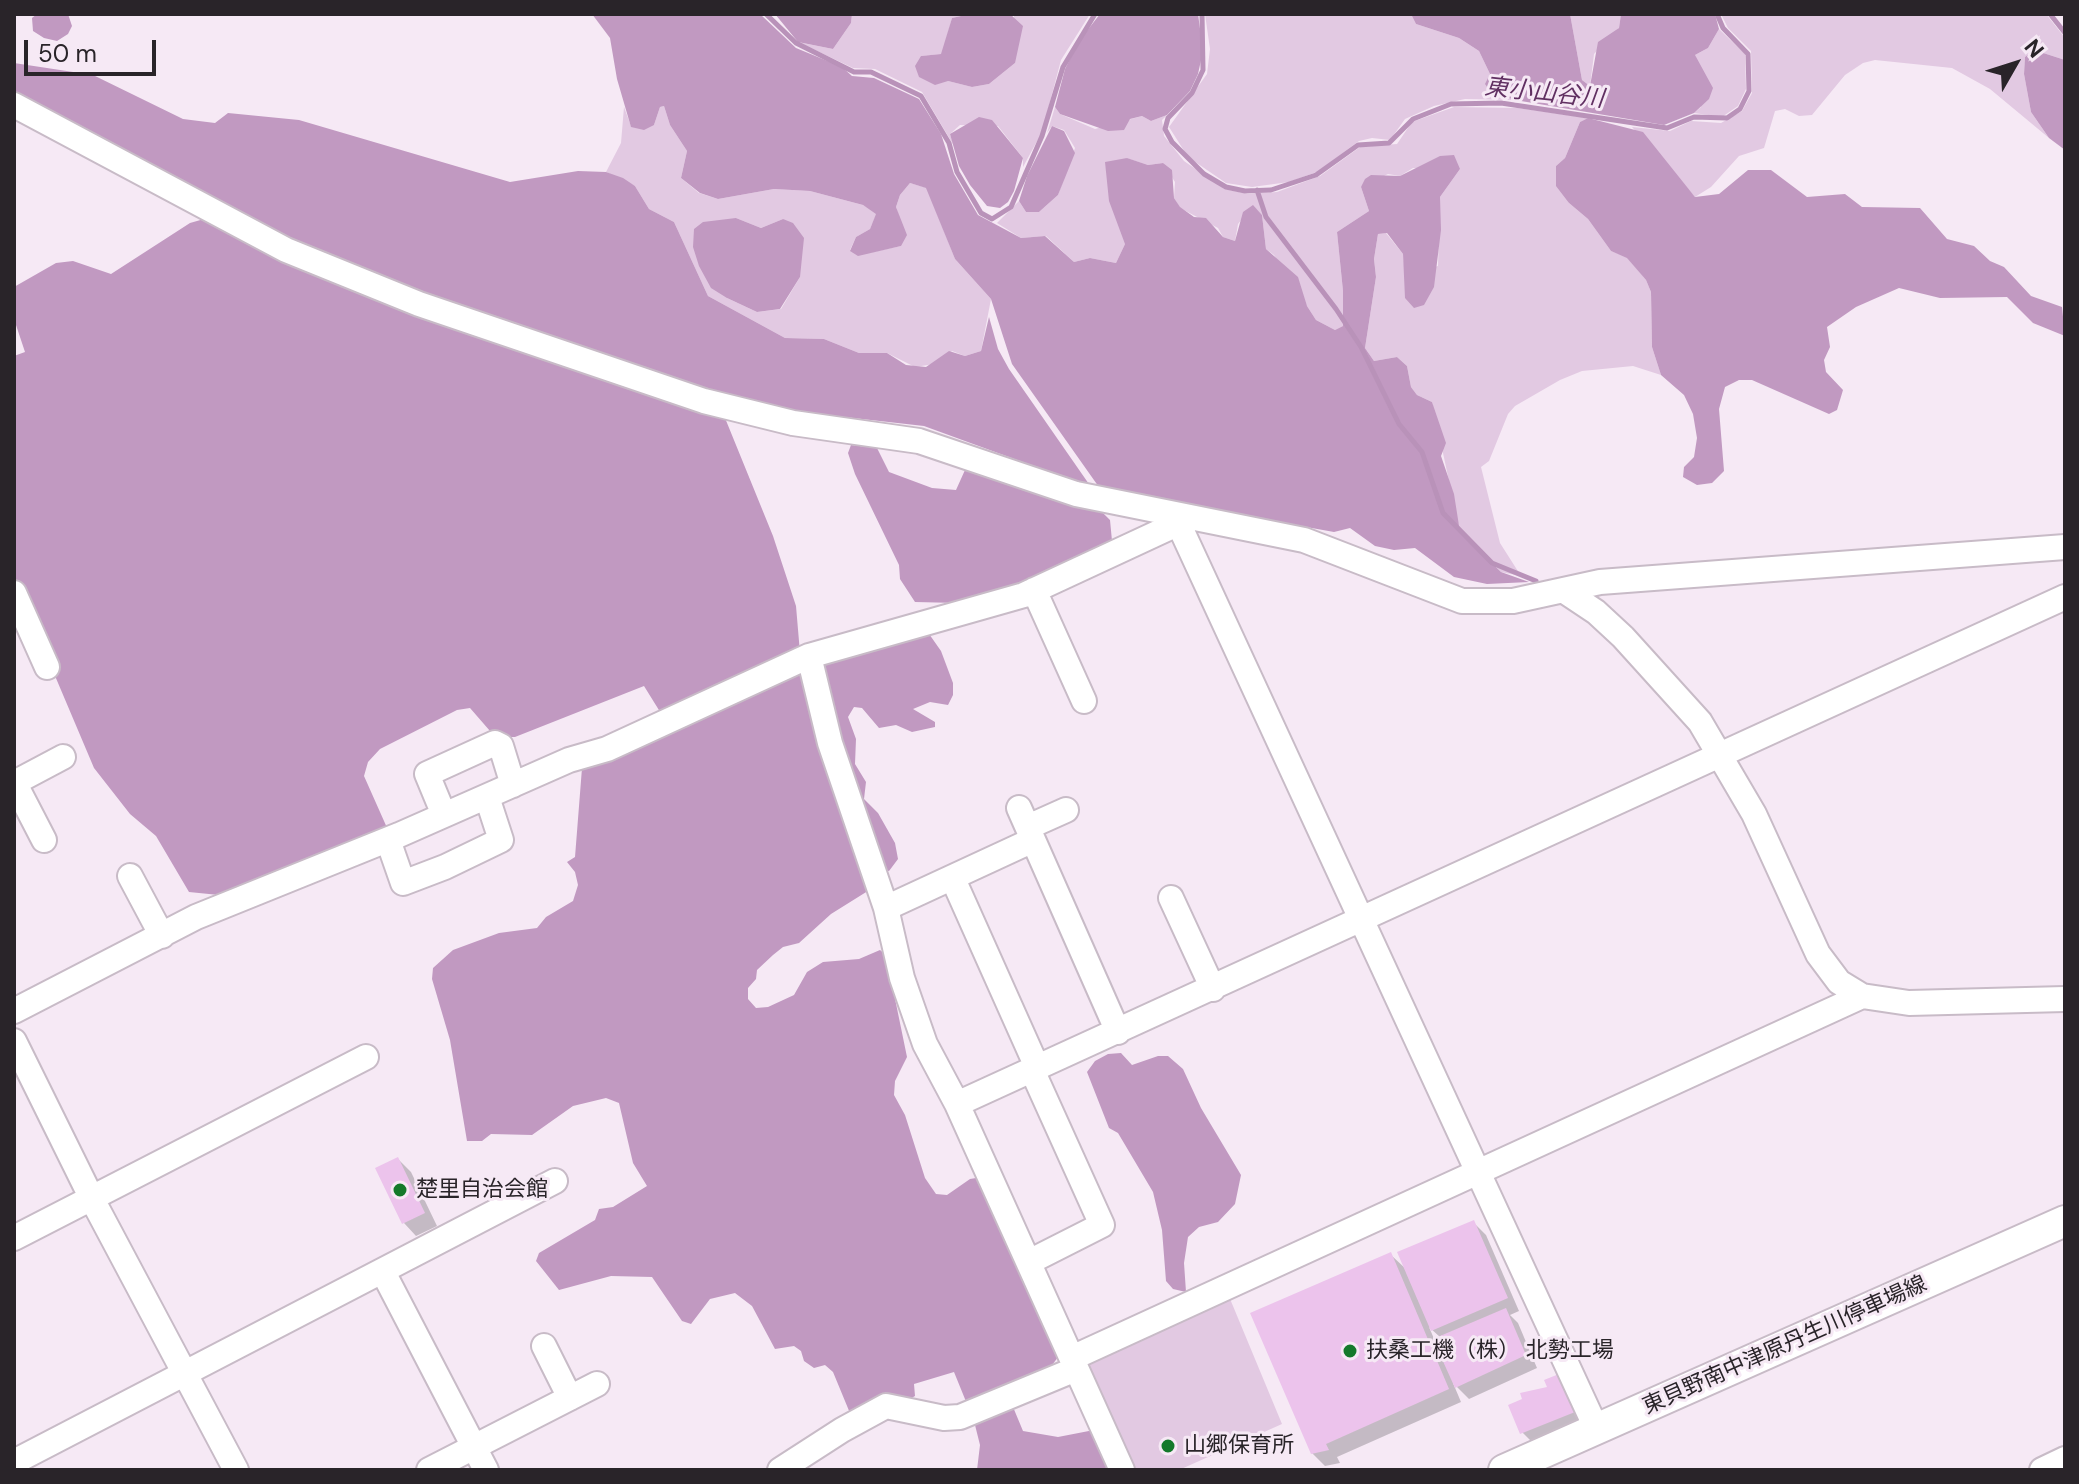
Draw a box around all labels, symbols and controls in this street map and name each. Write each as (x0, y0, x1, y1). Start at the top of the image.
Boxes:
scale bar (28, 24, 160, 74)
north arrow (1975, 24, 2055, 104)
text: N (2018, 33, 2050, 64)
text: 50 m (38, 38, 97, 69)
water label: 東小山谷川 (1483, 73, 1605, 115)
place label: 楚里自治会館 (416, 1177, 548, 1203)
marker: 楚里自治会館 (391, 1181, 409, 1199)
street label: 東貝野南中津原丹生川停車場線 (1639, 1271, 1931, 1421)
place label: 扶桑工機（株） 北勢工場 (1366, 1338, 1614, 1364)
marker: 扶桑工機（株） 北勢工場 (1341, 1342, 1359, 1360)
place label: 山郷保育所 (1184, 1433, 1294, 1459)
marker: 山郷保育所 (1159, 1437, 1177, 1455)

